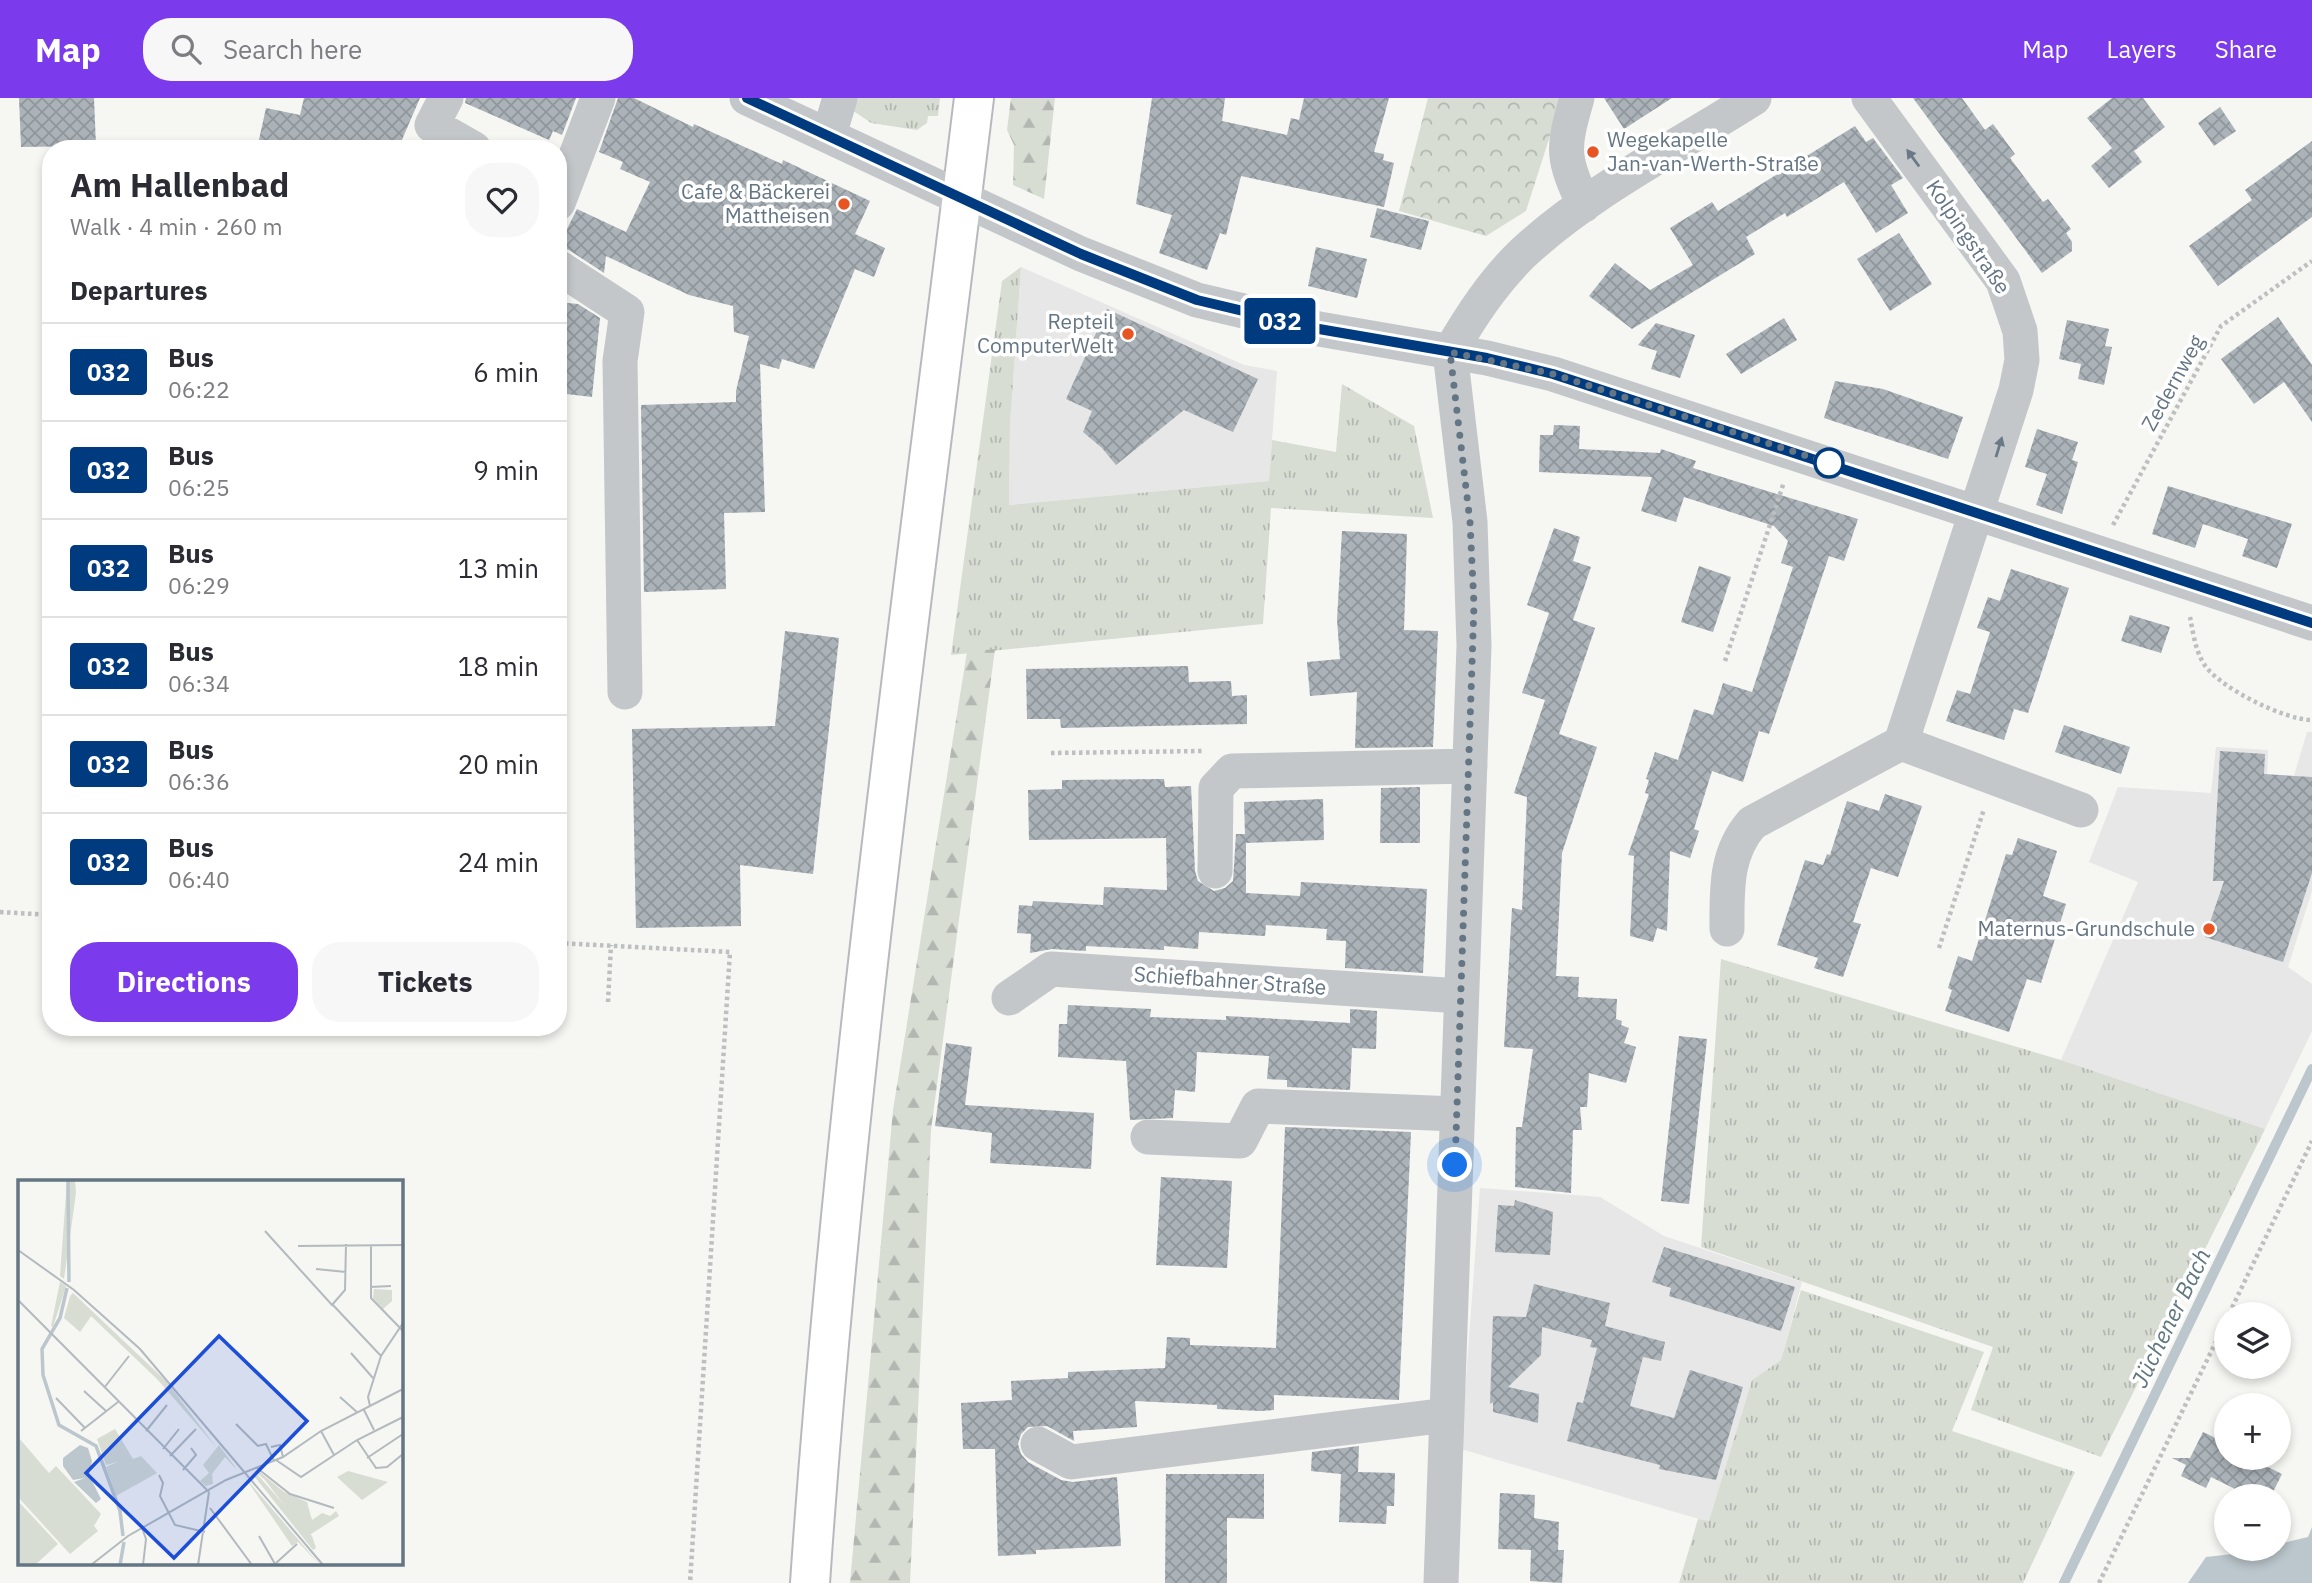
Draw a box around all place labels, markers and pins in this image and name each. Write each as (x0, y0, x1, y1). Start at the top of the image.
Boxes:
place label: Wegekapelle Jan-van-Werth-Straße (1607, 125, 1819, 177)
marker: Wegekapelle Jan-van-Werth-Straße (1585, 144, 1601, 160)
place label: Cafe & Bäckerei Mattheisen (681, 177, 830, 229)
marker: Cafe & Bäckerei Mattheisen (836, 196, 852, 212)
place label: Repteil ComputerWelt (977, 307, 1114, 359)
marker: Repteil ComputerWelt (1120, 326, 1136, 342)
unlabelled marker (1814, 448, 1844, 478)
place label: Maternus-Grundschule (1977, 914, 2195, 942)
marker: Maternus-Grundschule (2201, 921, 2217, 937)

